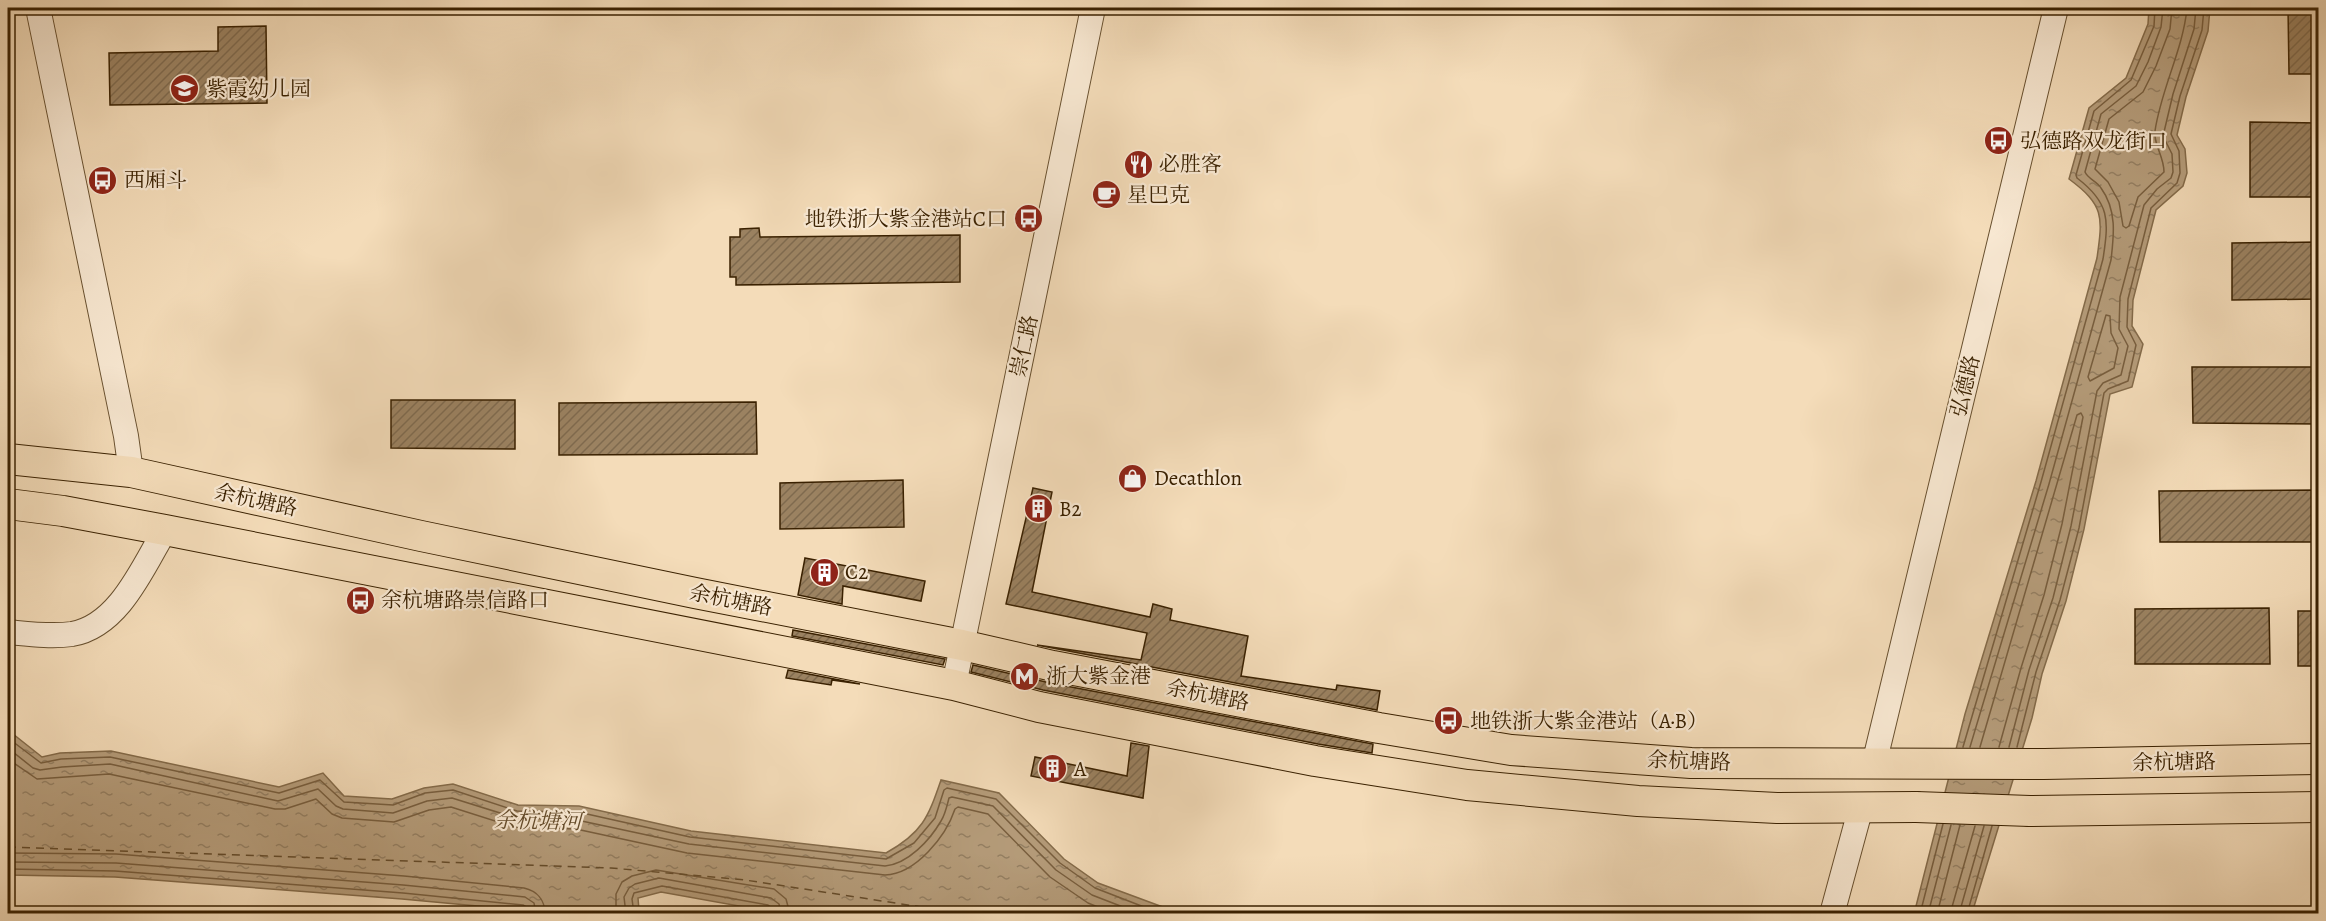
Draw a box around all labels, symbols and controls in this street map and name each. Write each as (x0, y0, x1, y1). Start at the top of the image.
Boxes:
school or university icon: 紫霞幼儿园 (169, 73, 201, 105)
place label: 紫霞幼儿园 (206, 75, 311, 103)
bus stop icon: 弘德路双龙街口 (1983, 125, 2015, 157)
place label: 弘德路双龙街口 (2020, 127, 2167, 155)
restaurant icon: 必胜客 (1122, 148, 1154, 180)
place label: 必胜客 (1159, 150, 1222, 178)
bus stop icon: 西厢斗 (87, 164, 119, 196)
place label: 西厢斗 (124, 166, 187, 194)
cafe icon: 星巴克 (1090, 179, 1122, 211)
place label: 星巴克 (1127, 181, 1190, 209)
bus stop icon: 地铁浙大紫金港站C口 (1012, 203, 1044, 235)
place label: 地铁浙大紫金港站C口 (805, 205, 1007, 233)
street label: 崇仁路 (1004, 312, 1044, 380)
street label: 弘德路 (1944, 352, 1986, 420)
shop icon: Decathlon (1117, 462, 1149, 494)
place label: Decathlon (1154, 464, 1242, 492)
street label: 余杭塘路 (212, 478, 300, 522)
building icon: B2 (1022, 493, 1054, 525)
place label: B2 (1059, 495, 1082, 523)
building icon: C2 (808, 556, 840, 588)
place label: C2 (845, 558, 868, 586)
street label: 余杭塘路 (687, 578, 775, 622)
bus stop icon: 余杭塘路崇信路口 (344, 584, 376, 616)
place label: 余杭塘路崇信路口 (381, 586, 549, 614)
metro station icon: 浙大紫金港 (1009, 660, 1041, 692)
place label: 浙大紫金港 (1046, 662, 1151, 690)
street label: 余杭塘路 (1164, 673, 1252, 717)
bus stop icon: 地铁浙大紫金港站（A·B） (1433, 705, 1465, 737)
place label: 地铁浙大紫金港站（A·B） (1470, 707, 1708, 735)
street label: 余杭塘路 (1647, 746, 1731, 776)
street label: 余杭塘路 (2132, 747, 2216, 777)
building icon: A (1037, 753, 1069, 785)
place label: A (1073, 755, 1087, 783)
water label: 余杭塘河 (494, 805, 586, 837)

